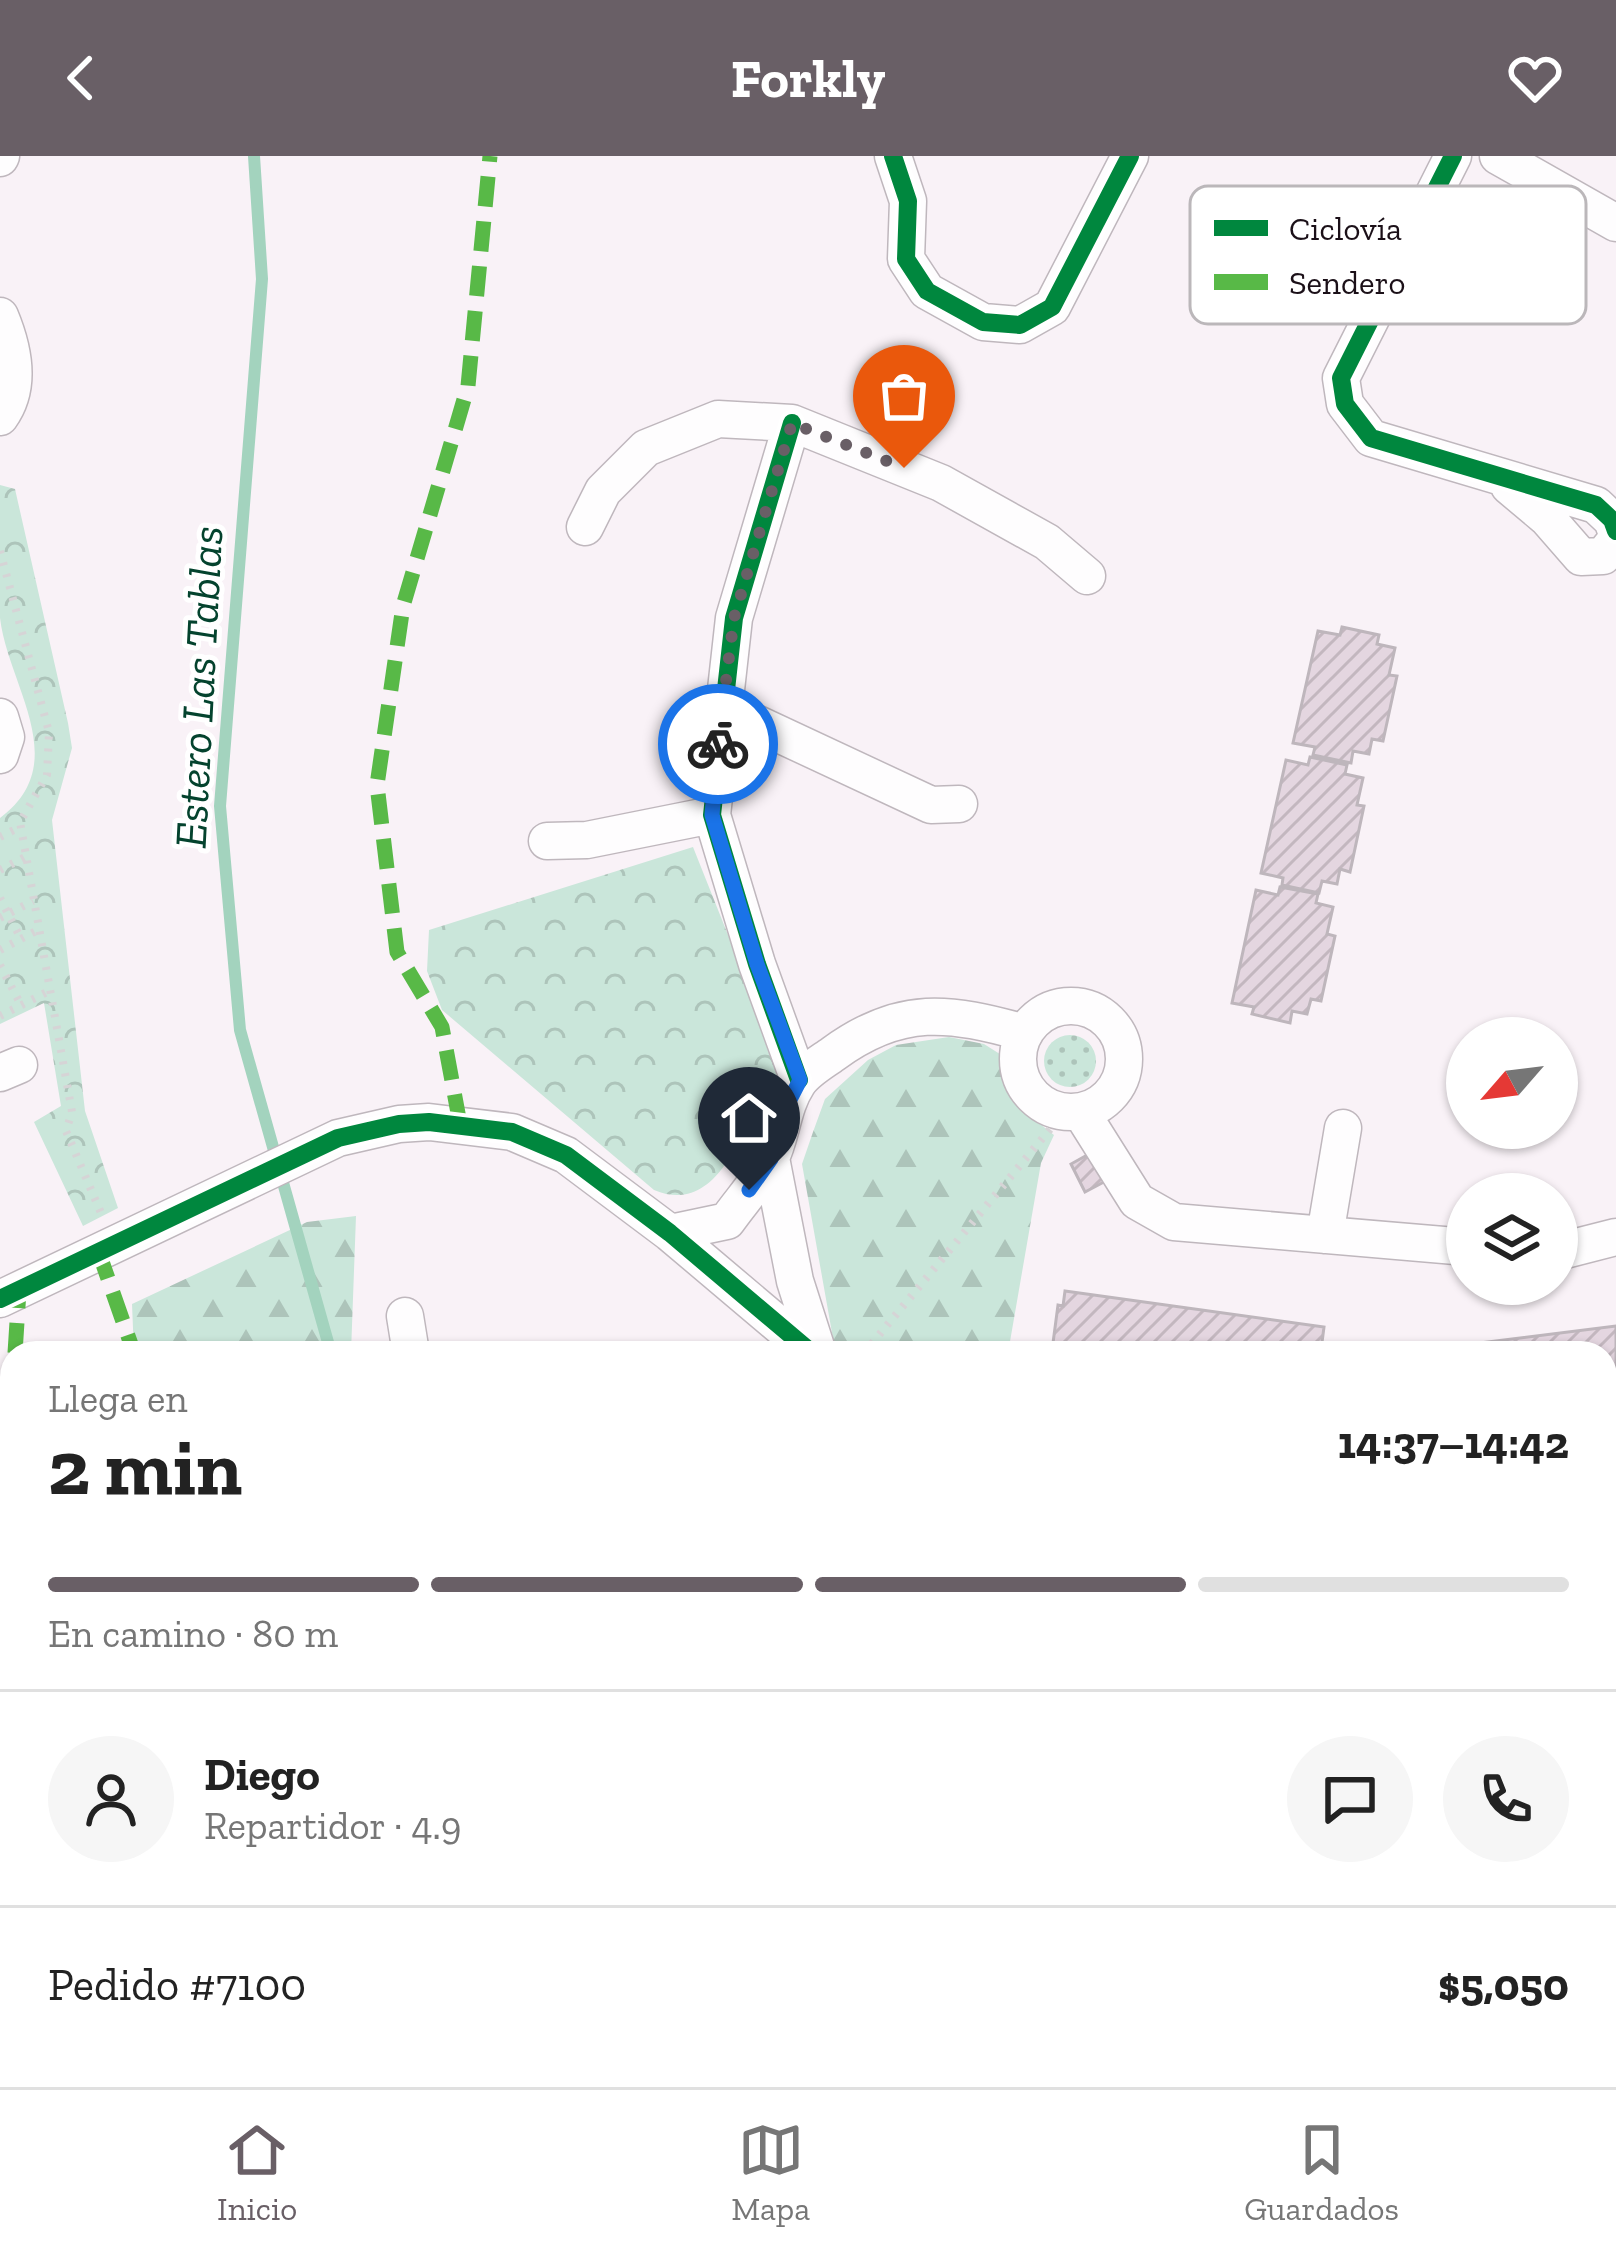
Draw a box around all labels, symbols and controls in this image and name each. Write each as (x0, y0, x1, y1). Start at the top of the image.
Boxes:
icon: back (48, 45, 114, 111)
icon: heart (1502, 45, 1568, 111)
text: Forkly (731, 46, 885, 111)
legend (1190, 186, 1586, 324)
text: Ciclovía (1289, 209, 1402, 248)
text: Sendero (1289, 263, 1405, 302)
pin (853, 345, 955, 468)
icon: bag (871, 363, 937, 429)
water label: Estero Las Tablas (164, 524, 234, 850)
courier (658, 684, 778, 804)
icon: bike (685, 711, 751, 777)
north arrow (1446, 1017, 1578, 1149)
map controls (1446, 1017, 1578, 1305)
pin (698, 1067, 800, 1190)
icon: home (716, 1085, 782, 1151)
button: layers (1446, 1173, 1578, 1305)
text: Llega en (48, 1375, 188, 1422)
text: 14:37–14:42 (1338, 1416, 1569, 1470)
text: 2 min (48, 1420, 242, 1514)
text: En camino · 80 m (48, 1610, 338, 1657)
button: person (48, 1736, 174, 1862)
button: chat (1287, 1736, 1413, 1862)
button: phone (1443, 1736, 1569, 1862)
text: Diego (204, 1748, 320, 1802)
text: Repartidor · 4.9 (204, 1802, 461, 1849)
text: Pedido #7100 (48, 1958, 306, 2012)
text: $5,050 (1438, 1958, 1569, 2012)
tab: Inicio (217, 2117, 297, 2228)
tab: Mapa (731, 2117, 810, 2228)
tab: Guardados (1244, 2117, 1399, 2228)

